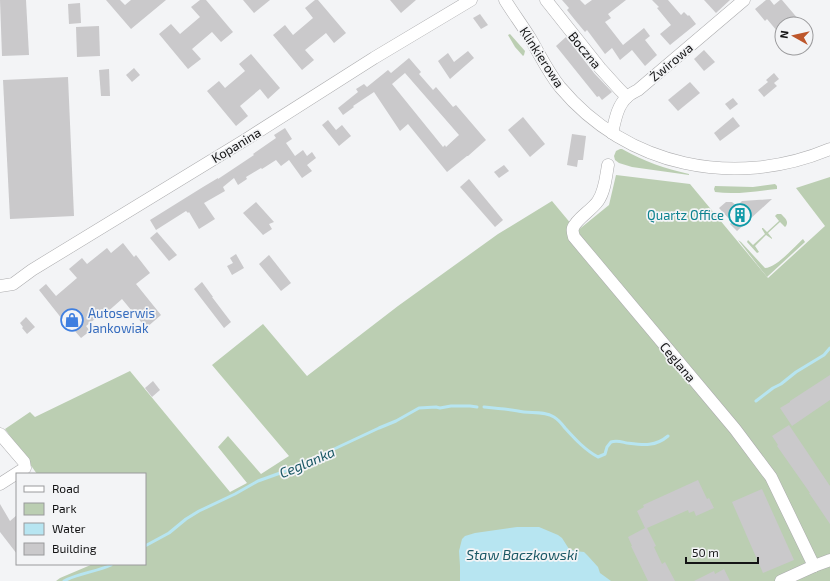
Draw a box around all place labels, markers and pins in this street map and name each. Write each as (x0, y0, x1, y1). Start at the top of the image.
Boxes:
building icon: Quartz Office (727, 202, 753, 228)
place label: Quartz Office (647, 207, 724, 223)
place label: Autoserwis Jankowiak (88, 305, 155, 336)
shop icon: Autoserwis Jankowiak (59, 307, 85, 333)

